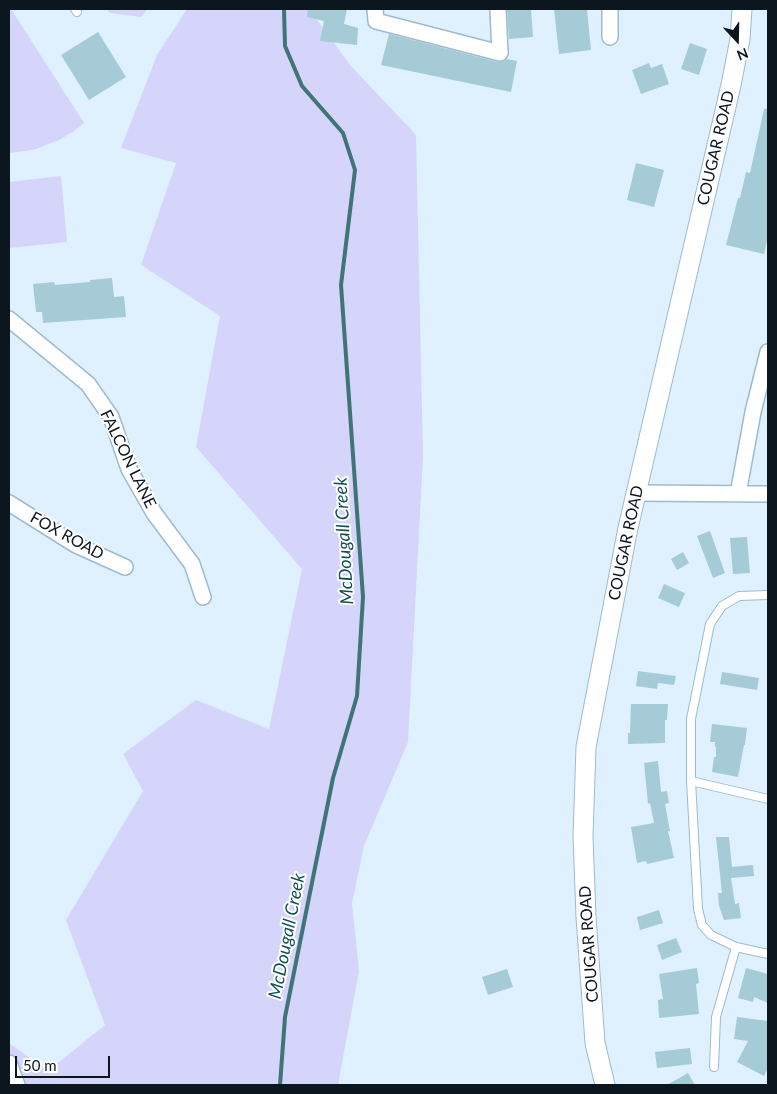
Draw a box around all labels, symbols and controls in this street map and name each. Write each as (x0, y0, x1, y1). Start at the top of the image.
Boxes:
north arrow (712, 15, 762, 65)
text: N (734, 45, 751, 64)
street label: COUGAR ROAD (693, 89, 739, 207)
street label: FALCON LANE (96, 407, 160, 511)
water label: McDougall Creek (330, 477, 358, 605)
street label: COUGAR ROAD (604, 484, 648, 602)
street label: FOX ROAD (27, 508, 107, 564)
water label: McDougall Creek (264, 871, 310, 1001)
street label: COUGAR ROAD (575, 885, 603, 1003)
scale bar (18, 1046, 112, 1078)
text: 50 m (23, 1056, 57, 1074)

